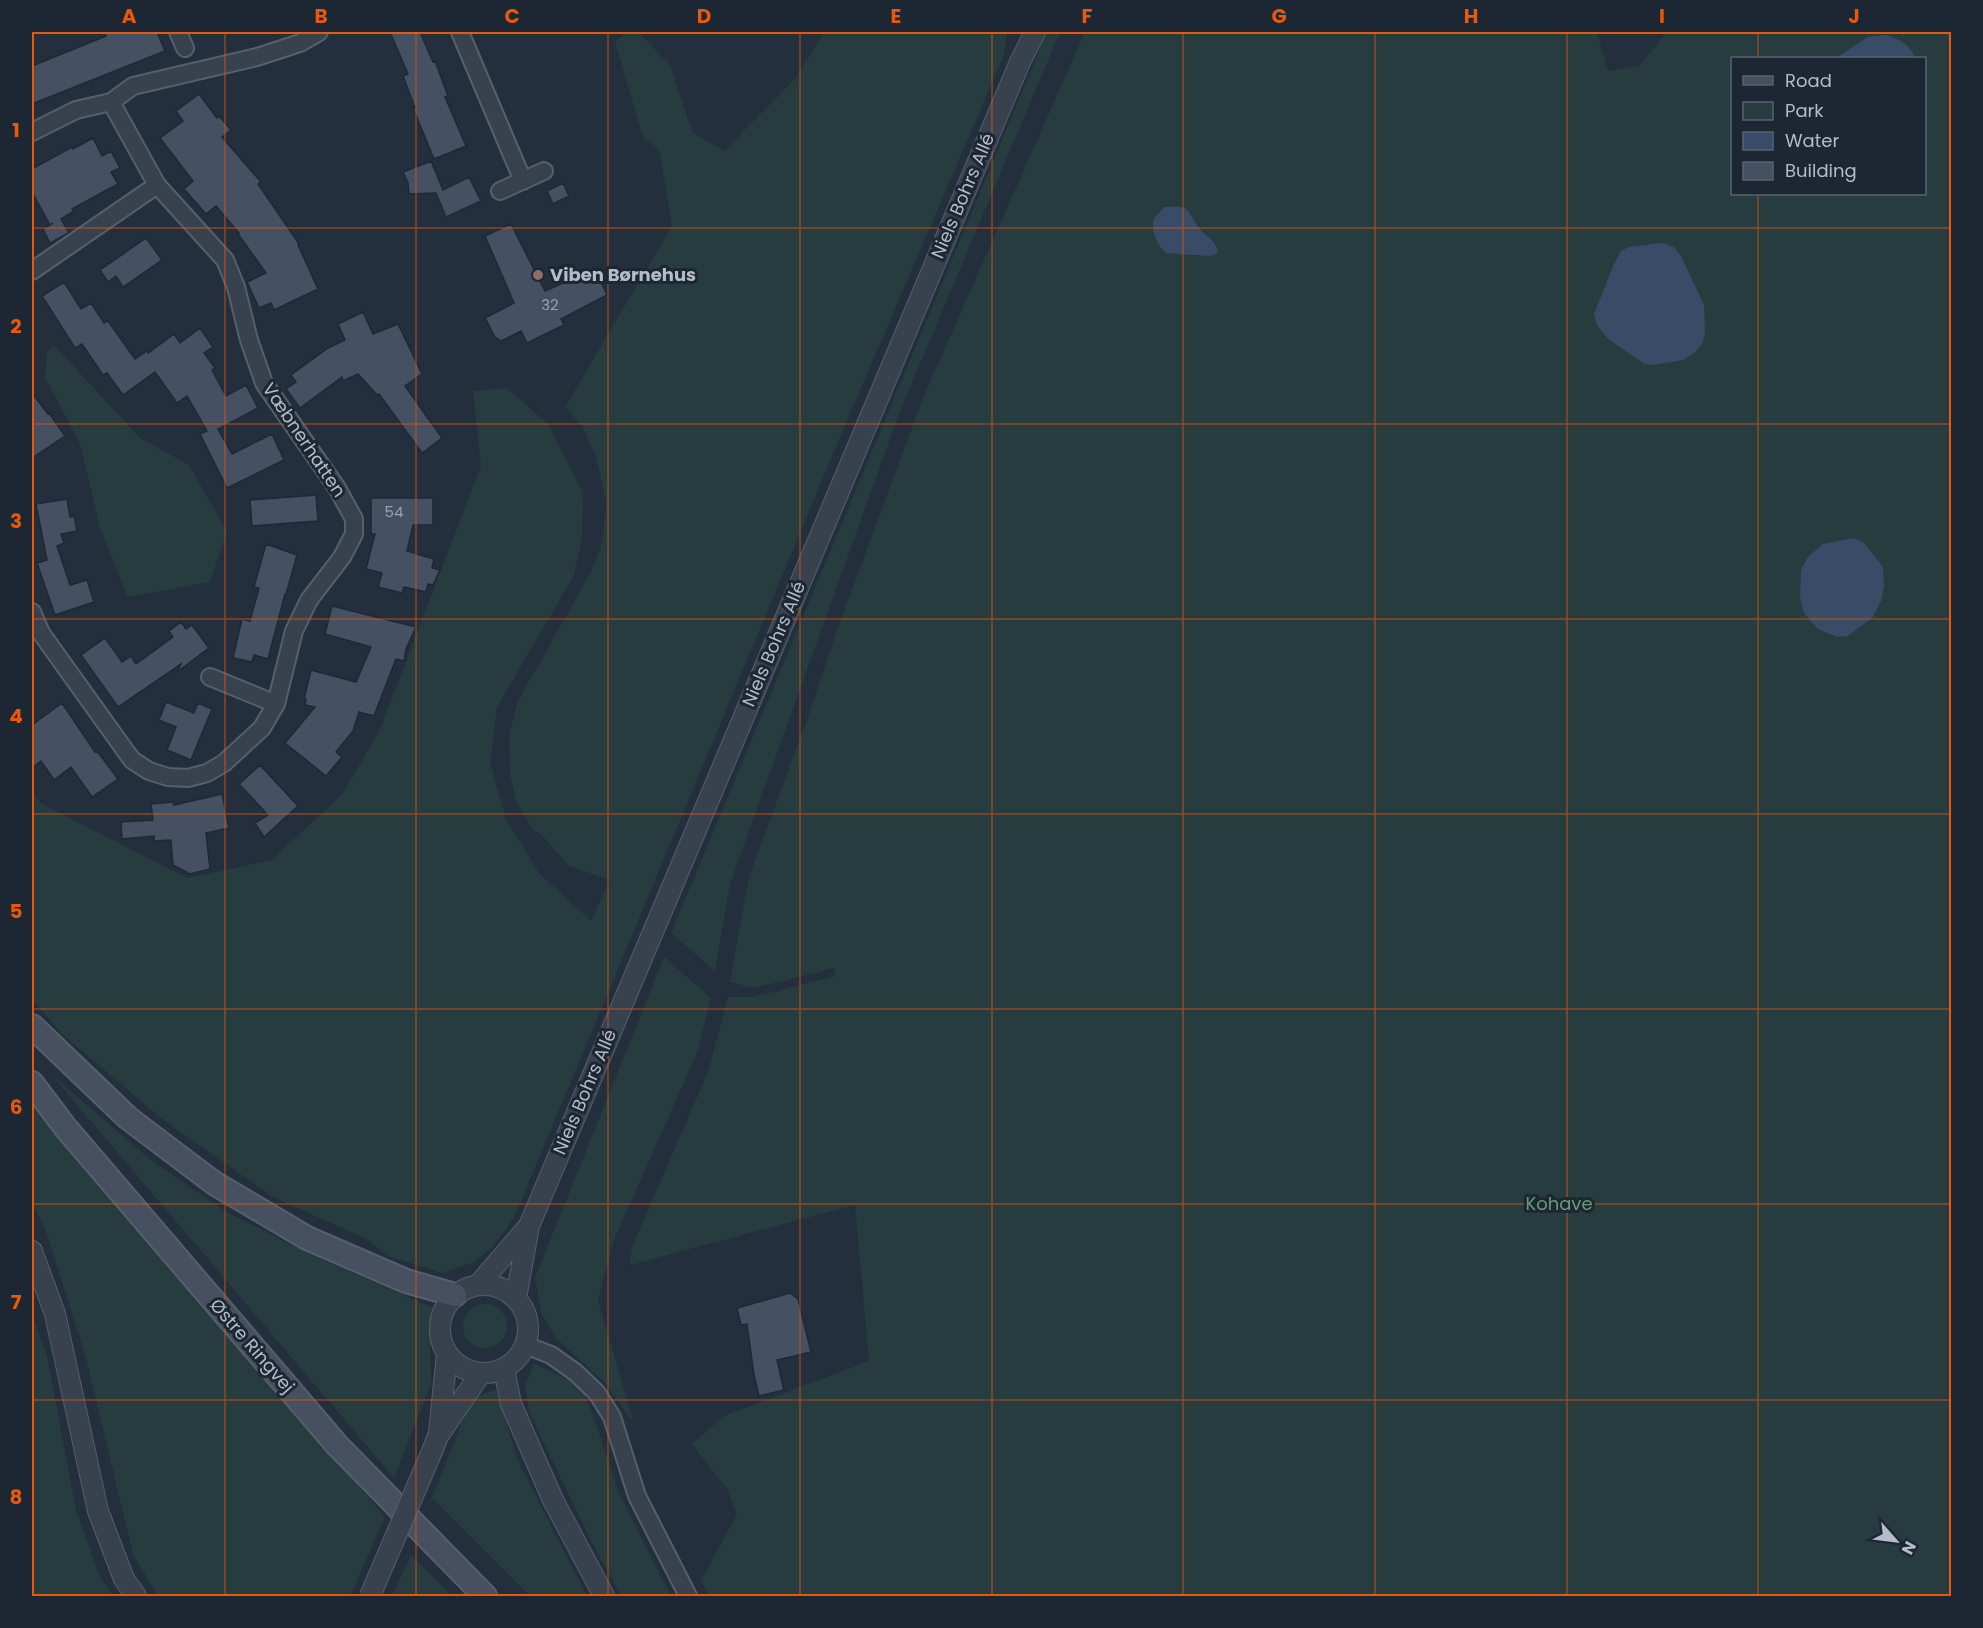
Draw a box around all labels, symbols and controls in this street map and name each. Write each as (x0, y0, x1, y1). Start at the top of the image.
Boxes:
text: A (122, 2, 137, 30)
text: B (314, 2, 328, 30)
text: C (504, 2, 520, 30)
text: D (697, 2, 711, 30)
text: E (891, 2, 901, 30)
text: F (1082, 2, 1093, 30)
text: G (1271, 2, 1287, 30)
text: H (1464, 2, 1478, 30)
text: I (1659, 2, 1665, 30)
text: J (1848, 2, 1860, 30)
legend (1731, 57, 1926, 195)
text: Road (1785, 68, 1832, 93)
text: Park (1785, 98, 1824, 123)
text: 1 (12, 116, 20, 144)
text: Water (1785, 128, 1839, 153)
street label: Niels Bohrs Allé (925, 129, 1000, 262)
text: Building (1785, 158, 1857, 183)
place label: Viben Børnehus (550, 262, 696, 287)
marker: Viben Børnehus (531, 268, 545, 282)
house number: 32 (541, 294, 559, 315)
text: 2 (10, 312, 22, 340)
street label: Væbnerhatten (257, 378, 352, 502)
house number: 54 (385, 501, 403, 522)
text: 3 (10, 507, 22, 535)
street label: Niels Bohrs Allé (736, 577, 811, 710)
text: 4 (9, 702, 23, 730)
text: 5 (10, 897, 23, 925)
street label: Niels Bohrs Allé (547, 1025, 622, 1158)
text: 6 (10, 1093, 22, 1121)
park label: Kohave (1525, 1191, 1593, 1216)
text: 7 (11, 1288, 22, 1316)
street label: Østre Ringvej (204, 1293, 300, 1398)
text: 8 (10, 1483, 22, 1511)
north arrow (1866, 1511, 1926, 1571)
text: N (1896, 1537, 1922, 1559)

